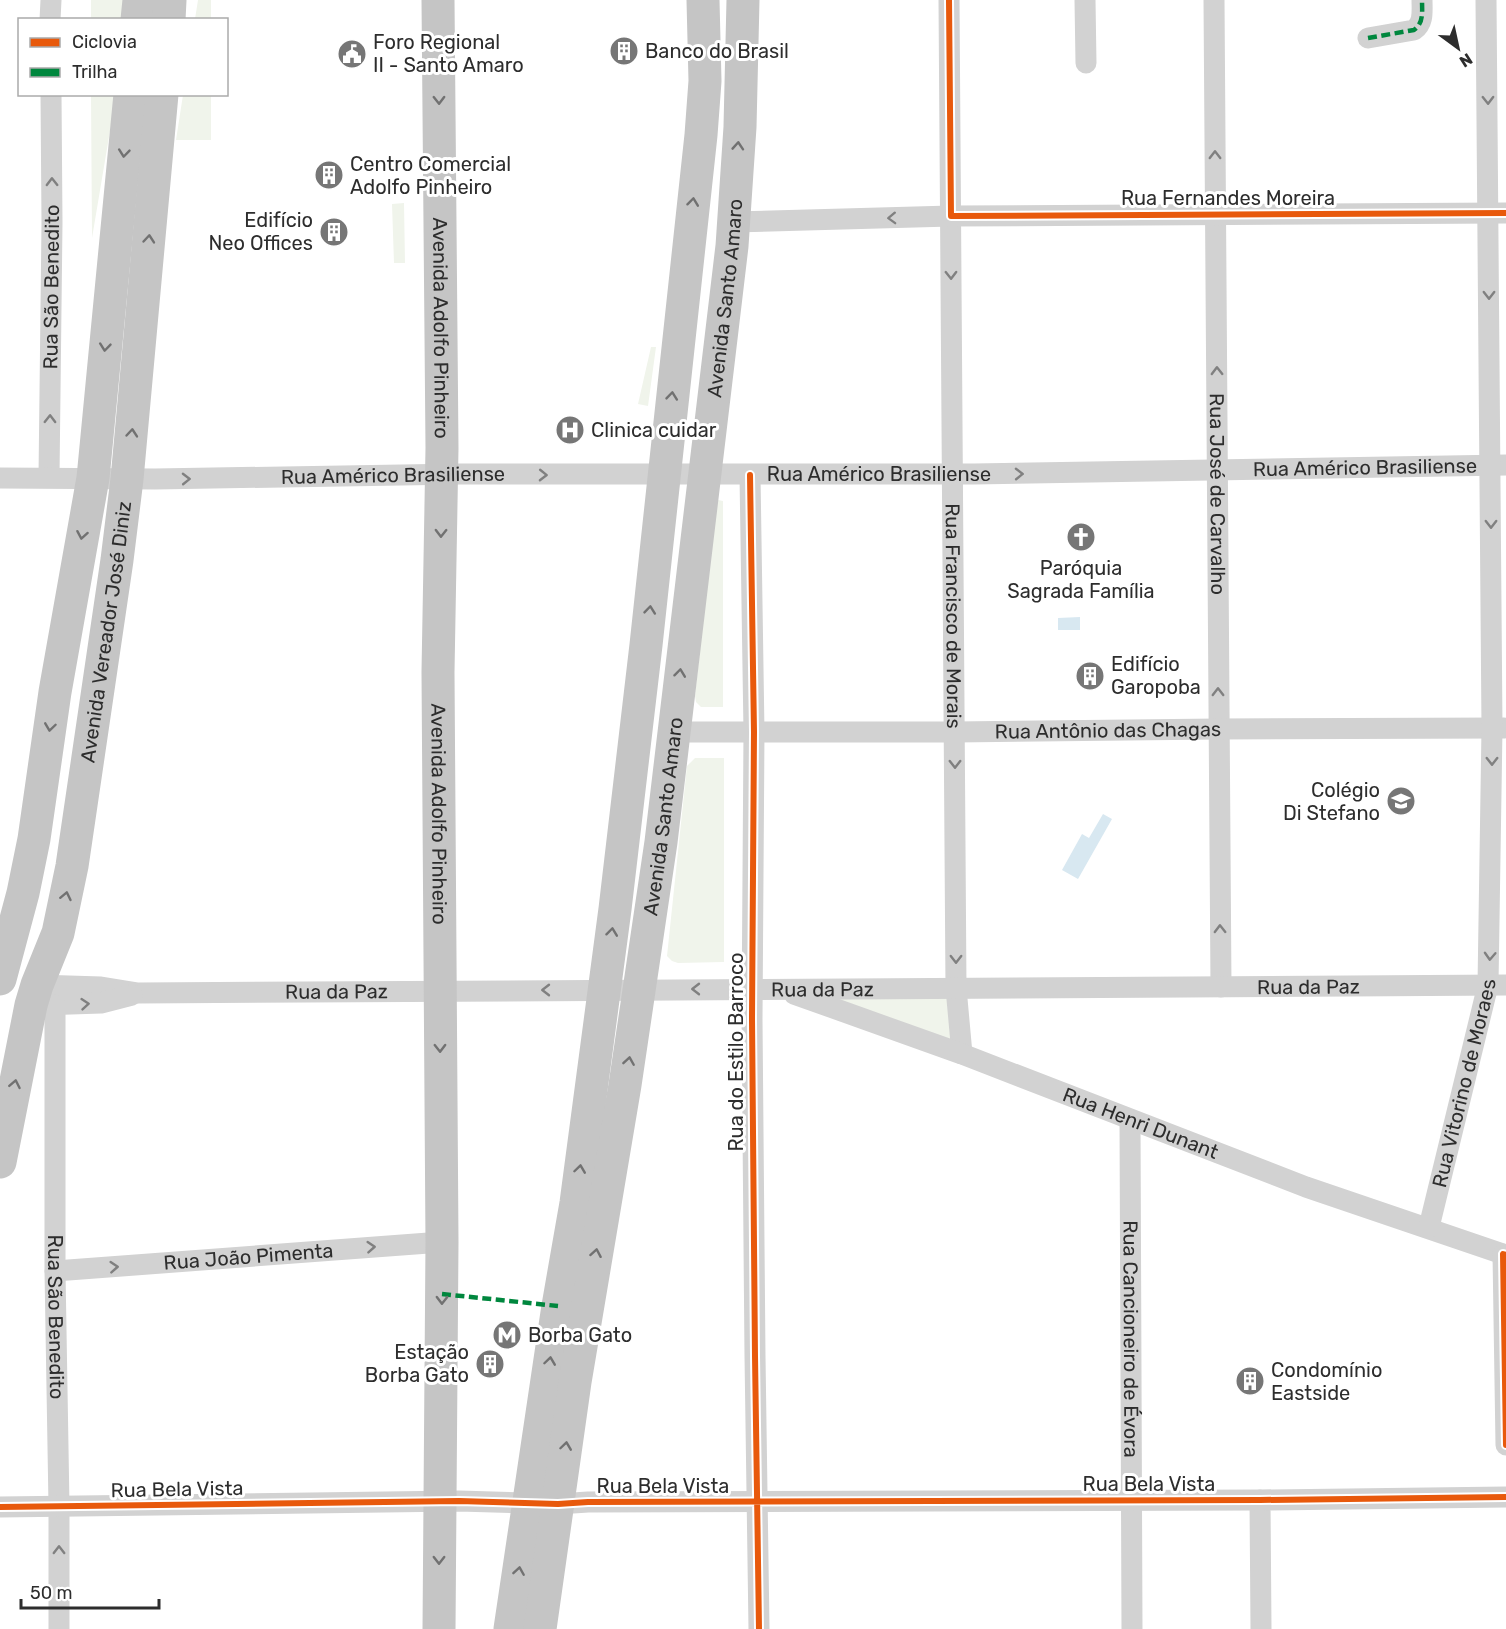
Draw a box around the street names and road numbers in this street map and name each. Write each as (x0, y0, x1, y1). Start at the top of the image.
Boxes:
street label: Rua Fernandes Moreira (1121, 186, 1335, 210)
street label: Avenida Santo Amaro (702, 198, 747, 399)
street label: Rua São Benedito (38, 204, 64, 370)
street label: Avenida Adolfo Pinheiro (428, 217, 454, 439)
street label: Rua José de Carvalho (1205, 393, 1230, 595)
street label: Rua Américo Brasiliense (1253, 453, 1477, 481)
street label: Rua Américo Brasiliense (281, 462, 505, 489)
street label: Rua Américo Brasiliense (767, 462, 991, 486)
street label: Avenida Vereador José Diniz (75, 500, 136, 764)
street label: Rua Francisco de Morais (941, 503, 966, 729)
street label: Avenida Adolfo Pinheiro (426, 703, 452, 925)
street label: Avenida Santo Amaro (638, 716, 688, 917)
street label: Rua Antônio das Chagas (995, 717, 1221, 744)
street label: Rua do Estilo Barroco (724, 953, 748, 1151)
street label: Rua da Paz (1257, 974, 1360, 999)
street label: Rua da Paz (771, 977, 874, 1002)
street label: Rua da Paz (285, 979, 388, 1004)
street label: Rua Vitorino de Moraes (1427, 979, 1500, 1190)
street label: Rua Henri Dunant (1059, 1082, 1222, 1164)
street label: Rua Cancioneiro de Évora (1118, 1220, 1143, 1458)
street label: Rua São Benedito (43, 1235, 69, 1400)
street label: Rua João Pimenta (163, 1238, 334, 1275)
street label: Rua Bela Vista (1083, 1472, 1215, 1496)
street label: Rua Bela Vista (597, 1474, 729, 1498)
street label: Rua Bela Vista (110, 1476, 244, 1502)

